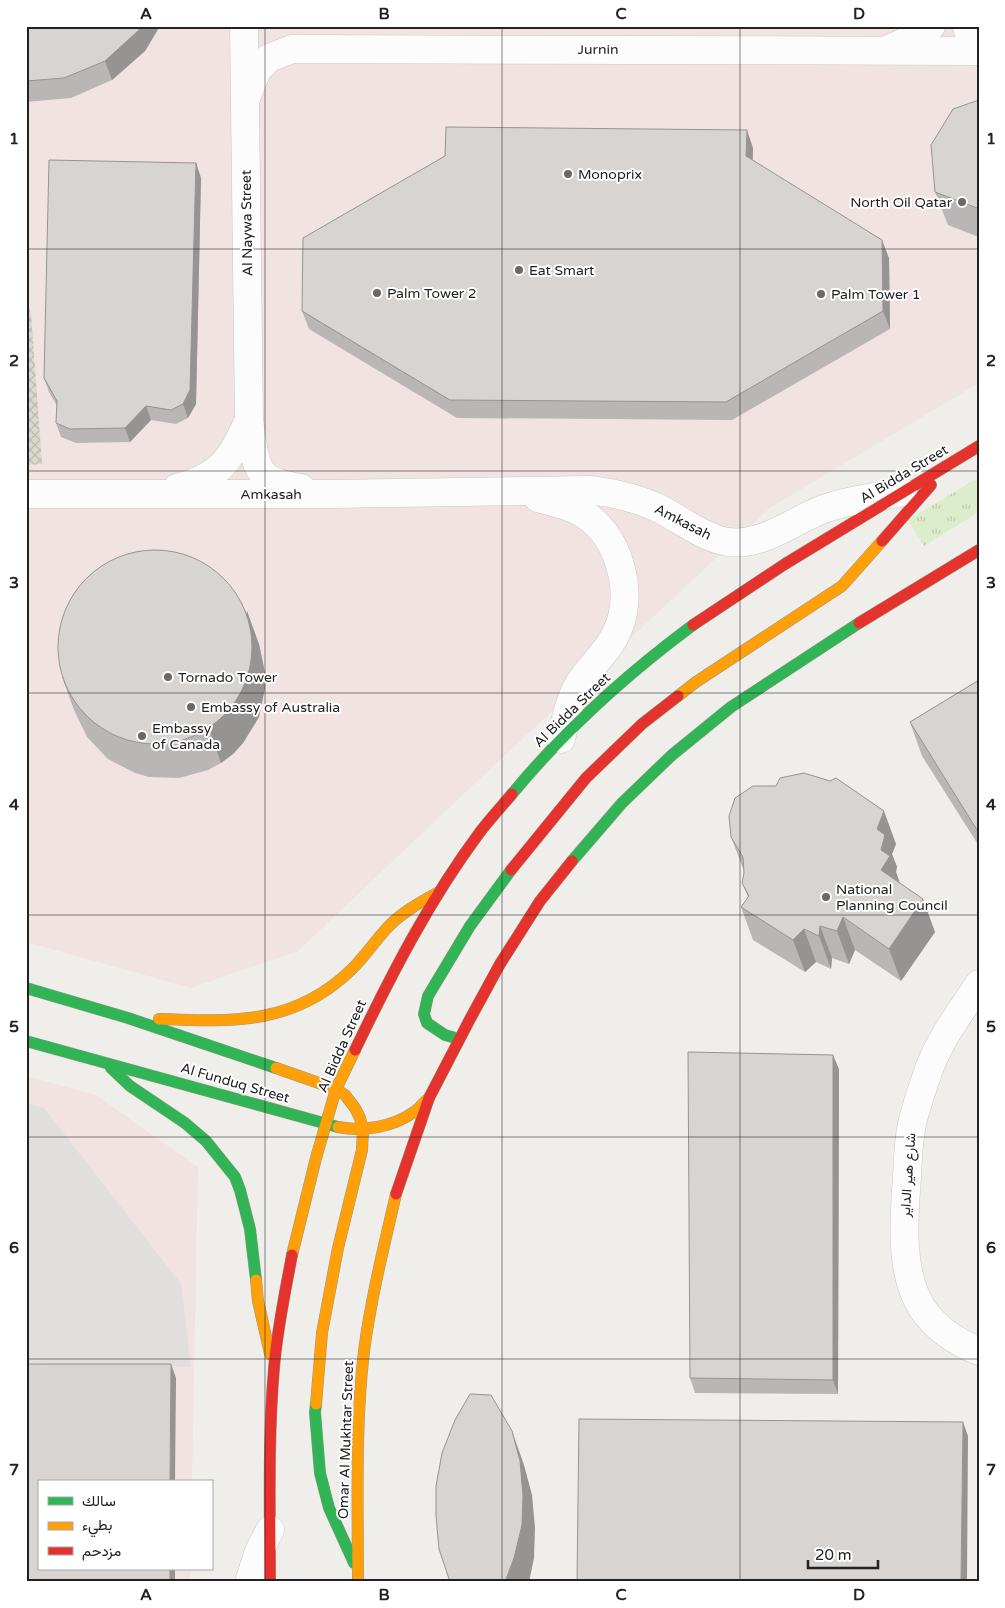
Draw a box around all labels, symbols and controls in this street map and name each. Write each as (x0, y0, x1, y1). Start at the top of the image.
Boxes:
text: A (140, 4, 152, 24)
text: B (378, 4, 390, 24)
text: C (615, 4, 627, 24)
text: D (853, 4, 865, 24)
street label: Jurnin (578, 41, 618, 58)
text: 1 (9, 129, 19, 149)
text: 1 (986, 129, 996, 149)
place label: Monoprix (578, 166, 642, 183)
marker: Monoprix (562, 168, 574, 180)
street label: Al Naywa Street (238, 169, 256, 276)
place label: North Oil Qatar (850, 194, 953, 211)
marker: North Oil Qatar (956, 196, 968, 208)
place label: Eat Smart (529, 262, 595, 279)
marker: Eat Smart (513, 264, 525, 276)
place label: Palm Tower 2 (387, 285, 477, 302)
place label: Palm Tower 1 (831, 286, 921, 303)
marker: Palm Tower 2 (371, 287, 383, 299)
marker: Palm Tower 1 (815, 288, 827, 300)
text: 2 (9, 351, 19, 371)
text: 2 (986, 351, 996, 371)
street label: Al Bidda Street (857, 441, 952, 507)
street label: Amkasah (240, 486, 302, 503)
street label: Amkasah (652, 500, 714, 544)
text: 3 (9, 573, 19, 593)
text: 3 (986, 573, 996, 593)
place label: Tornado Tower (178, 669, 278, 686)
street label: Al Bidda Street (530, 669, 614, 751)
marker: Tornado Tower (162, 671, 174, 683)
place label: Embassy of Australia (201, 699, 340, 716)
marker: Embassy of Australia (185, 701, 197, 713)
place label: Embassy of Canada (152, 720, 220, 753)
marker: Embassy of Canada (136, 730, 148, 742)
text: 4 (9, 795, 19, 815)
text: 4 (986, 795, 996, 815)
place label: National Planning Council (836, 881, 948, 914)
marker: National Planning Council (820, 891, 832, 903)
street label: Al Bidda Street (314, 996, 370, 1095)
text: 5 (9, 1017, 19, 1037)
text: 5 (986, 1017, 996, 1037)
street label: Al Funduq Street (179, 1059, 292, 1107)
street label: شارع هير الداير (897, 1132, 921, 1219)
text: 6 (9, 1238, 19, 1258)
text: 6 (986, 1238, 996, 1258)
street label: Omar Al Mukhtar Street (335, 1360, 357, 1520)
text: 7 (9, 1460, 19, 1480)
text: 7 (986, 1460, 996, 1480)
legend (38, 1480, 212, 1570)
text: سالك (82, 1492, 116, 1510)
text: بطيء (82, 1516, 112, 1538)
scale bar (808, 1538, 878, 1570)
text: مزدحم (82, 1542, 121, 1561)
text: 20 m (815, 1546, 852, 1564)
text: A (140, 1585, 152, 1605)
text: B (378, 1585, 390, 1605)
text: C (615, 1585, 627, 1605)
text: D (853, 1585, 865, 1605)

